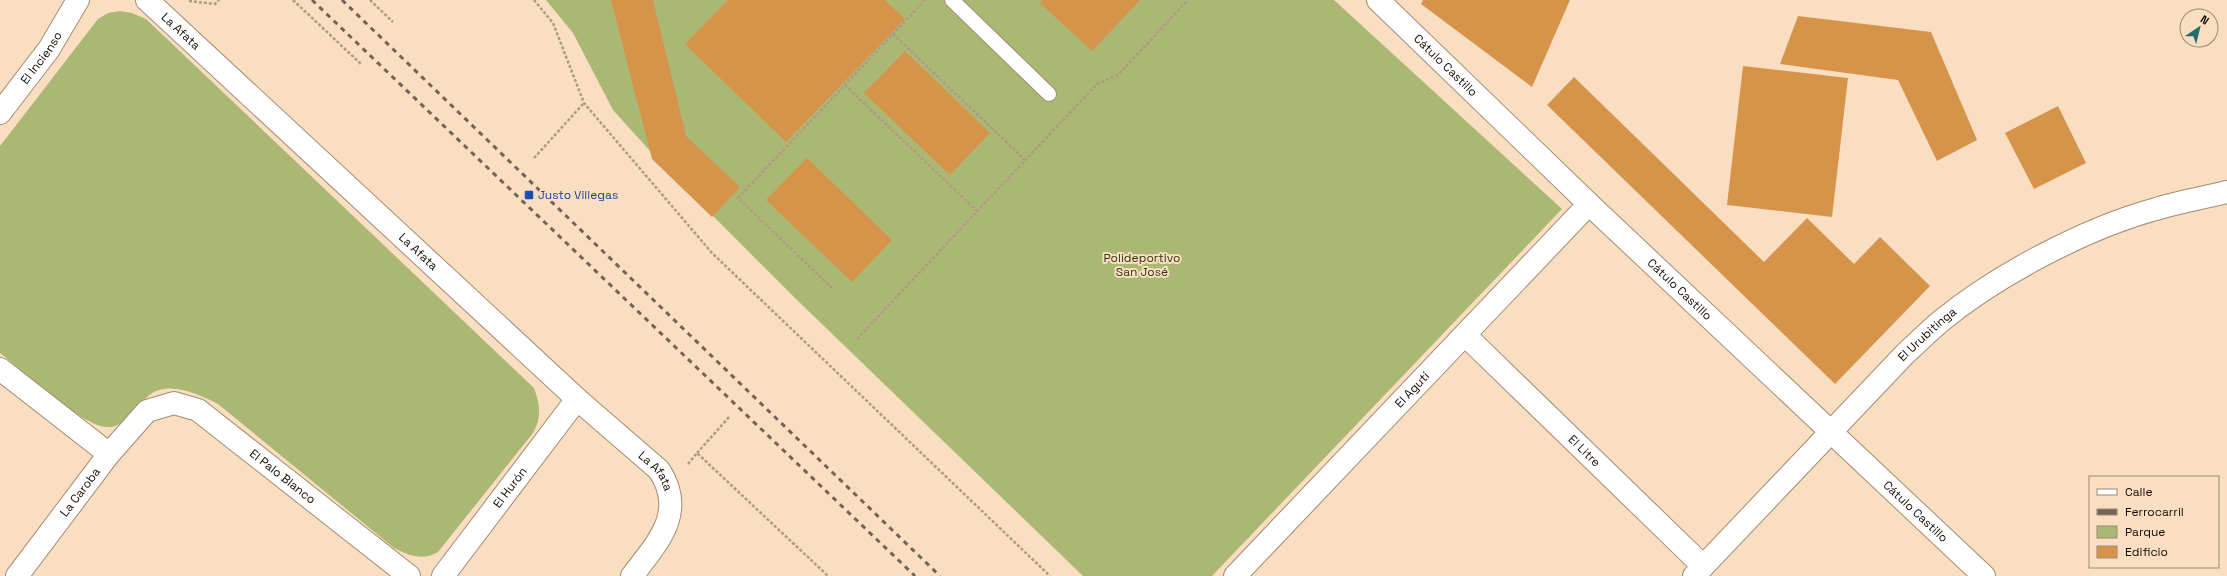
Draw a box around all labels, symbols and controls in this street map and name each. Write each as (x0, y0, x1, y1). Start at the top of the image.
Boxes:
north arrow (2179, 8, 2219, 48)
street label: La Afata (158, 9, 204, 54)
text: N (2198, 12, 2212, 28)
street label: El Incienso (17, 28, 66, 87)
street label: Cátulo Castillo (1410, 31, 1481, 100)
place label: Justo Villegas (538, 187, 618, 203)
marker: Justo Villegas (523, 189, 535, 201)
street label: La Afata (395, 230, 441, 274)
park label: Polideportivo San José (1104, 250, 1180, 280)
street label: Cátulo Castillo (1644, 255, 1715, 324)
street label: El Urubitinga (1894, 304, 1960, 365)
street label: El Agutí (1391, 368, 1433, 411)
street label: El Litre (1565, 431, 1604, 470)
street label: El Palo Blanco (246, 446, 319, 508)
street label: La Afata (635, 448, 676, 493)
street label: La Caroba (57, 464, 104, 520)
street label: El Hurón (489, 464, 531, 511)
legend (2089, 476, 2219, 568)
street label: Cátulo Castillo (1880, 477, 1951, 546)
text: Calle (2125, 484, 2153, 500)
text: Ferrocarril (2125, 504, 2184, 520)
text: Parque (2125, 524, 2165, 540)
text: Edificio (2125, 544, 2168, 560)

